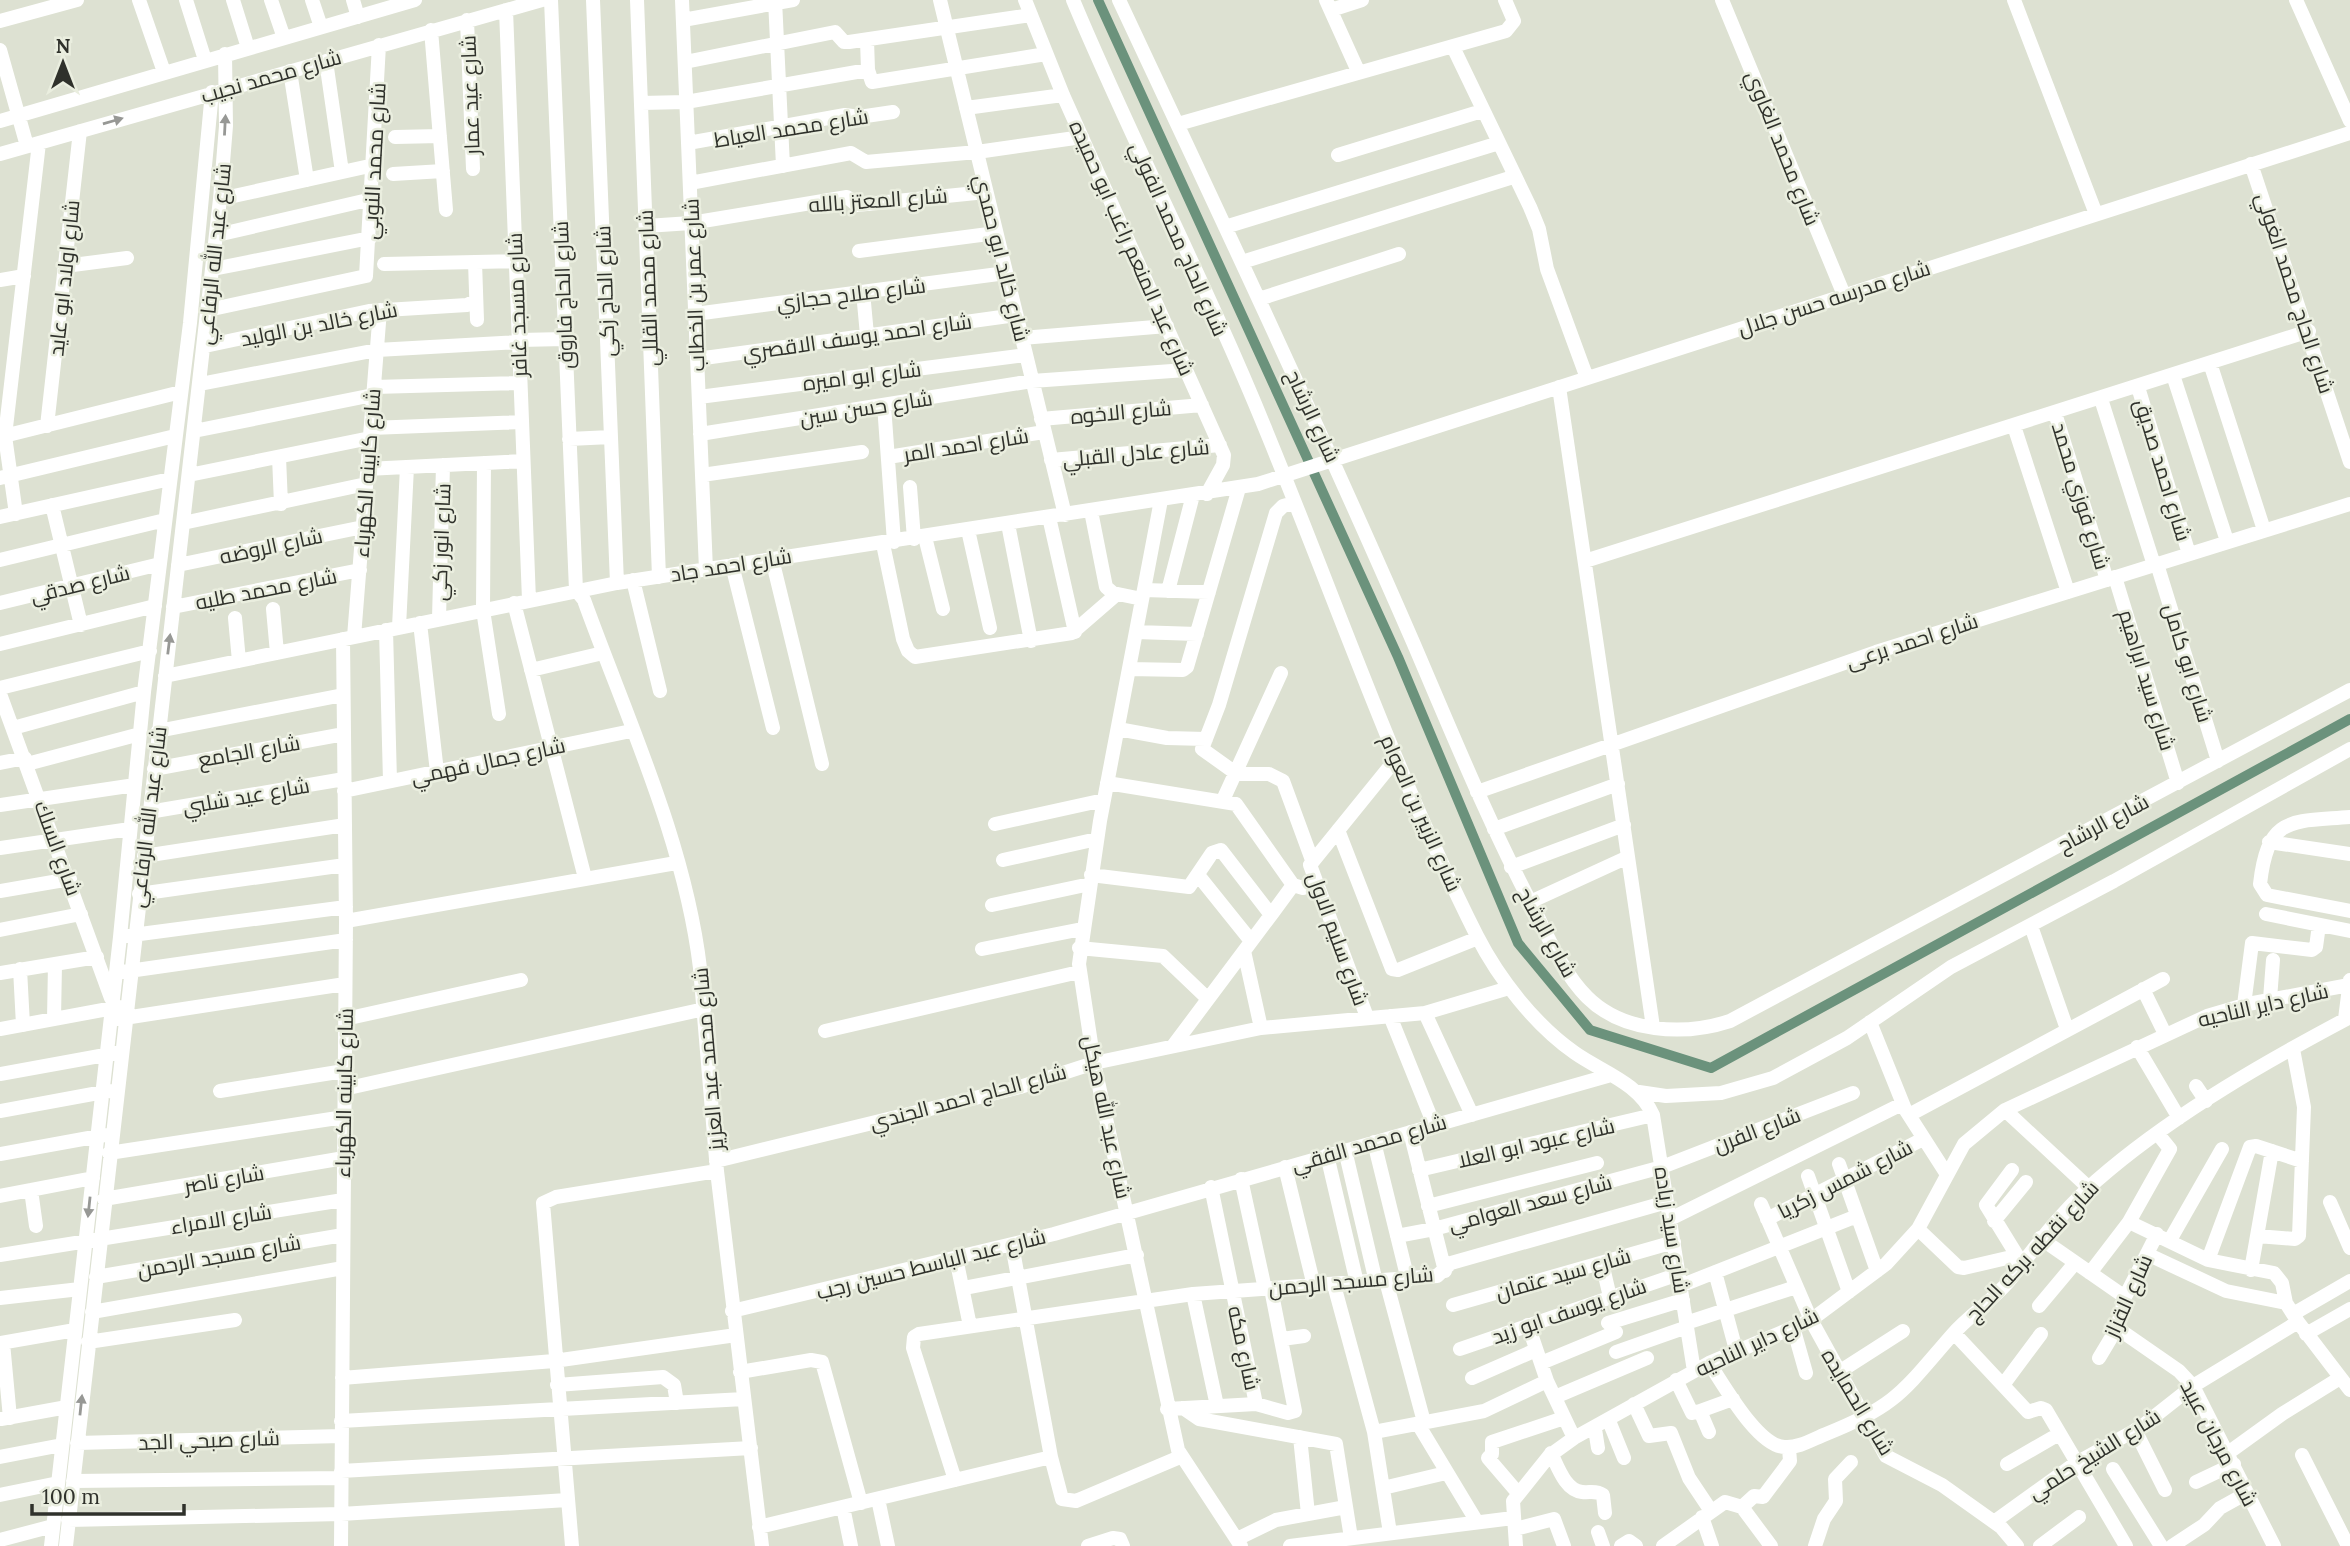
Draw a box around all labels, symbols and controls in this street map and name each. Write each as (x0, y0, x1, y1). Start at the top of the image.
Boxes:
north arrow (28, 28, 98, 98)
text: N (56, 34, 71, 58)
street label: شارع عيد عمار (454, 35, 487, 156)
street label: شارع محمد نجيب (198, 43, 345, 110)
street label: شارع محمد الغاوي (1737, 67, 1826, 230)
street label: شارع محمد النوبي (356, 82, 395, 240)
street label: شارع محمد العياط (712, 102, 871, 155)
one-way arrow (220, 114, 231, 136)
one-way arrow (102, 116, 123, 126)
street label: شارع عبد المنعم راغب ابو حميده (1062, 116, 1201, 380)
street label: شارع الحاج محمد الفولي (1121, 138, 1234, 341)
street label: شارع عبد الله الرفاعي (191, 162, 240, 346)
street label: شارع خالد ابو حمدي (965, 172, 1036, 345)
street label: شارع المعتز بالله (808, 182, 949, 219)
street label: شارع الحاج محمد الغولي (2247, 189, 2340, 398)
street label: شارع عمر بن الخطاب (677, 198, 712, 372)
street label: شارع اولاد ابو عايد (42, 199, 87, 358)
street label: شارع محمد القللي (632, 209, 667, 367)
street label: شارع الحاج فاروق (547, 220, 580, 370)
street label: شارع الحاج زكي (589, 225, 624, 357)
street label: شارع مسجد غافر (501, 232, 534, 379)
street label: شارع مدرسه حسن جلال (1734, 254, 1934, 343)
street label: شارع صلاح حجازي (775, 271, 927, 320)
street label: شارع خالد بن الوليد (238, 296, 400, 353)
street label: شارع احمد يوسف الاقصري (741, 308, 974, 369)
street label: شارع ابو اميره (801, 355, 923, 398)
street label: شارع الرشاح (1279, 365, 1346, 467)
street label: شارع حسن سين (798, 384, 934, 433)
street label: شارع كابينه الكهرباء (348, 387, 387, 559)
street label: شارع الاخوه (1069, 394, 1173, 431)
street label: شارع احمد صديق (2128, 396, 2197, 545)
street label: شارع فوزي محمد (2043, 419, 2116, 574)
street label: شارع احمد المر (901, 422, 1031, 469)
street label: شارع عادل القبلي (1061, 433, 1211, 476)
street label: شارع انور زكي (425, 483, 460, 601)
street label: شارع الروضه (217, 522, 325, 571)
street label: شارع احمد جاد (668, 542, 794, 589)
street label: شارع صدقي (27, 559, 133, 612)
street label: شارع محمد طليه (193, 562, 339, 617)
street label: شارع ابو كامل (2156, 600, 2219, 726)
street label: شارع سيد ابراهيم (2112, 606, 2181, 754)
street label: شارع احمد برعى (1843, 607, 1982, 676)
one-way arrow (163, 633, 174, 655)
street label: شارع عبد الله الرفاعي (123, 725, 175, 910)
street label: شارع الجامع (196, 729, 302, 774)
street label: شارع الزبير بن العوام (1373, 730, 1468, 896)
street label: شارع جمال فهمي (408, 731, 568, 793)
street label: شارع عيد شلبي (180, 772, 312, 823)
street label: شارع الرشاح (2053, 788, 2154, 859)
street label: شارع السلك (27, 797, 88, 900)
street label: شارع سليم الاول (1300, 869, 1375, 1010)
street label: شارع الرشاح (1510, 882, 1583, 983)
street label: شارع محمد عبد العزيز (687, 966, 731, 1152)
street label: شارع داير الناحيه (2195, 977, 2331, 1034)
street label: شارع كابينه الكهرباء (329, 1008, 360, 1178)
street label: شارع عبد الله هيكل (1076, 1033, 1137, 1201)
street label: شارع الحاج احمد الجندي (867, 1058, 1070, 1139)
street label: شارع الفرن (1710, 1101, 1805, 1160)
street label: شارع محمد الفقي (1288, 1108, 1451, 1181)
street label: شارع عبود ابو العلا (1455, 1112, 1617, 1175)
street label: شارع شمس زكريا (1773, 1133, 1917, 1225)
street label: شارع ناصر (181, 1159, 266, 1200)
street label: شارع سيد زياده (1648, 1165, 1695, 1295)
street label: شارع سعد العوامي (1445, 1168, 1616, 1241)
street label: شارع نقطه بركه الحاج (1959, 1175, 2105, 1328)
one-way arrow (84, 1196, 95, 1218)
street label: شارع الامراء (168, 1198, 274, 1241)
street label: شارع عبد الباسط حسين رجب (814, 1222, 1049, 1307)
street label: شارع مسجد الرحمن (135, 1228, 303, 1285)
street label: شارع سيد عتمان (1492, 1242, 1634, 1307)
street label: شارع القزاز (2097, 1250, 2159, 1343)
street label: شارع مسجد الرحمن (1267, 1260, 1435, 1303)
street label: شارع يوسف ابو زيد (1488, 1272, 1650, 1351)
street label: شارع داير الناحيه (1691, 1302, 1823, 1383)
street label: شارع مكه (1221, 1303, 1266, 1393)
street label: شارع الحمايده (1815, 1344, 1900, 1461)
street label: شارع مرجان عبيد (2173, 1375, 2264, 1511)
one-way arrow (76, 1394, 87, 1416)
street label: شارع الشيخ حلمي (2023, 1402, 2167, 1508)
street label: شارع صبحي الجد (138, 1424, 280, 1459)
scale bar (32, 1472, 184, 1516)
text: 100 m (42, 1483, 100, 1510)

